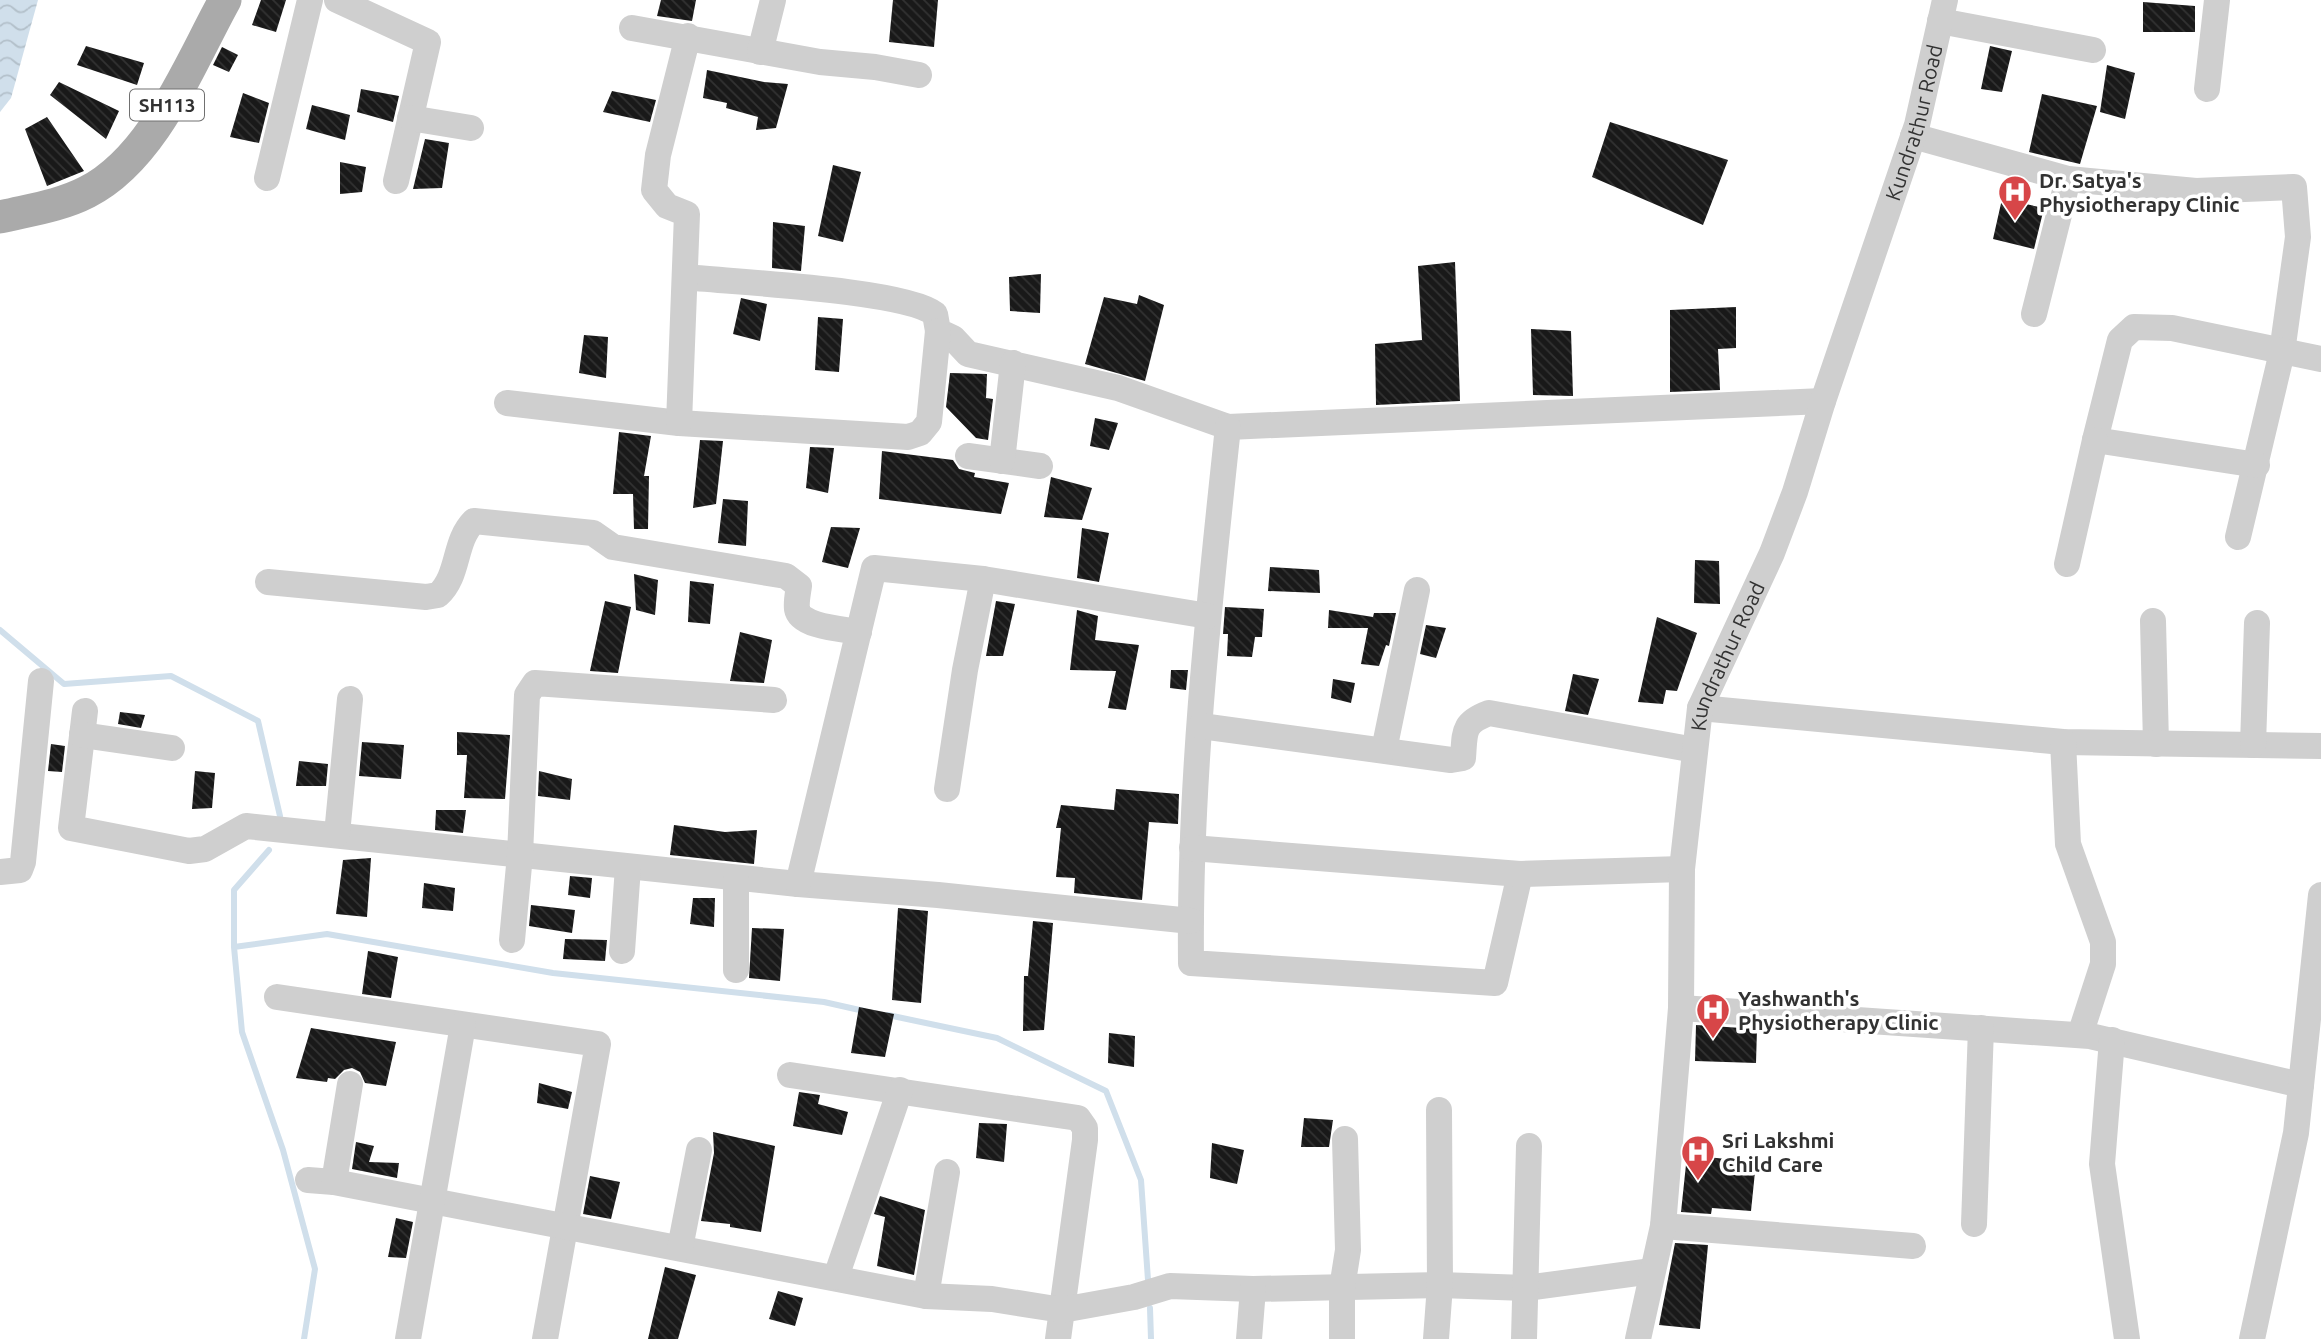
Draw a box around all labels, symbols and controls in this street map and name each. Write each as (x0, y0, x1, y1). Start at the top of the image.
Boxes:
street label: Kundrathur Road (1880, 42, 1947, 204)
road number: SH113 (130, 90, 204, 120)
place label: Dr. Satya's Physiotherapy Clinic (2039, 168, 2240, 216)
hospital icon: Dr. Satya's Physiotherapy Clinic (1996, 173, 2034, 222)
street label: Kundrathur Road (1686, 578, 1769, 732)
place label: Yashwanth's Physiotherapy Clinic (1738, 986, 1939, 1034)
hospital icon: Yashwanth's Physiotherapy Clinic (1694, 991, 1732, 1040)
place label: Sri Lakshmi Child Care (1722, 1128, 1834, 1176)
hospital icon: Sri Lakshmi Child Care (1679, 1133, 1717, 1182)

